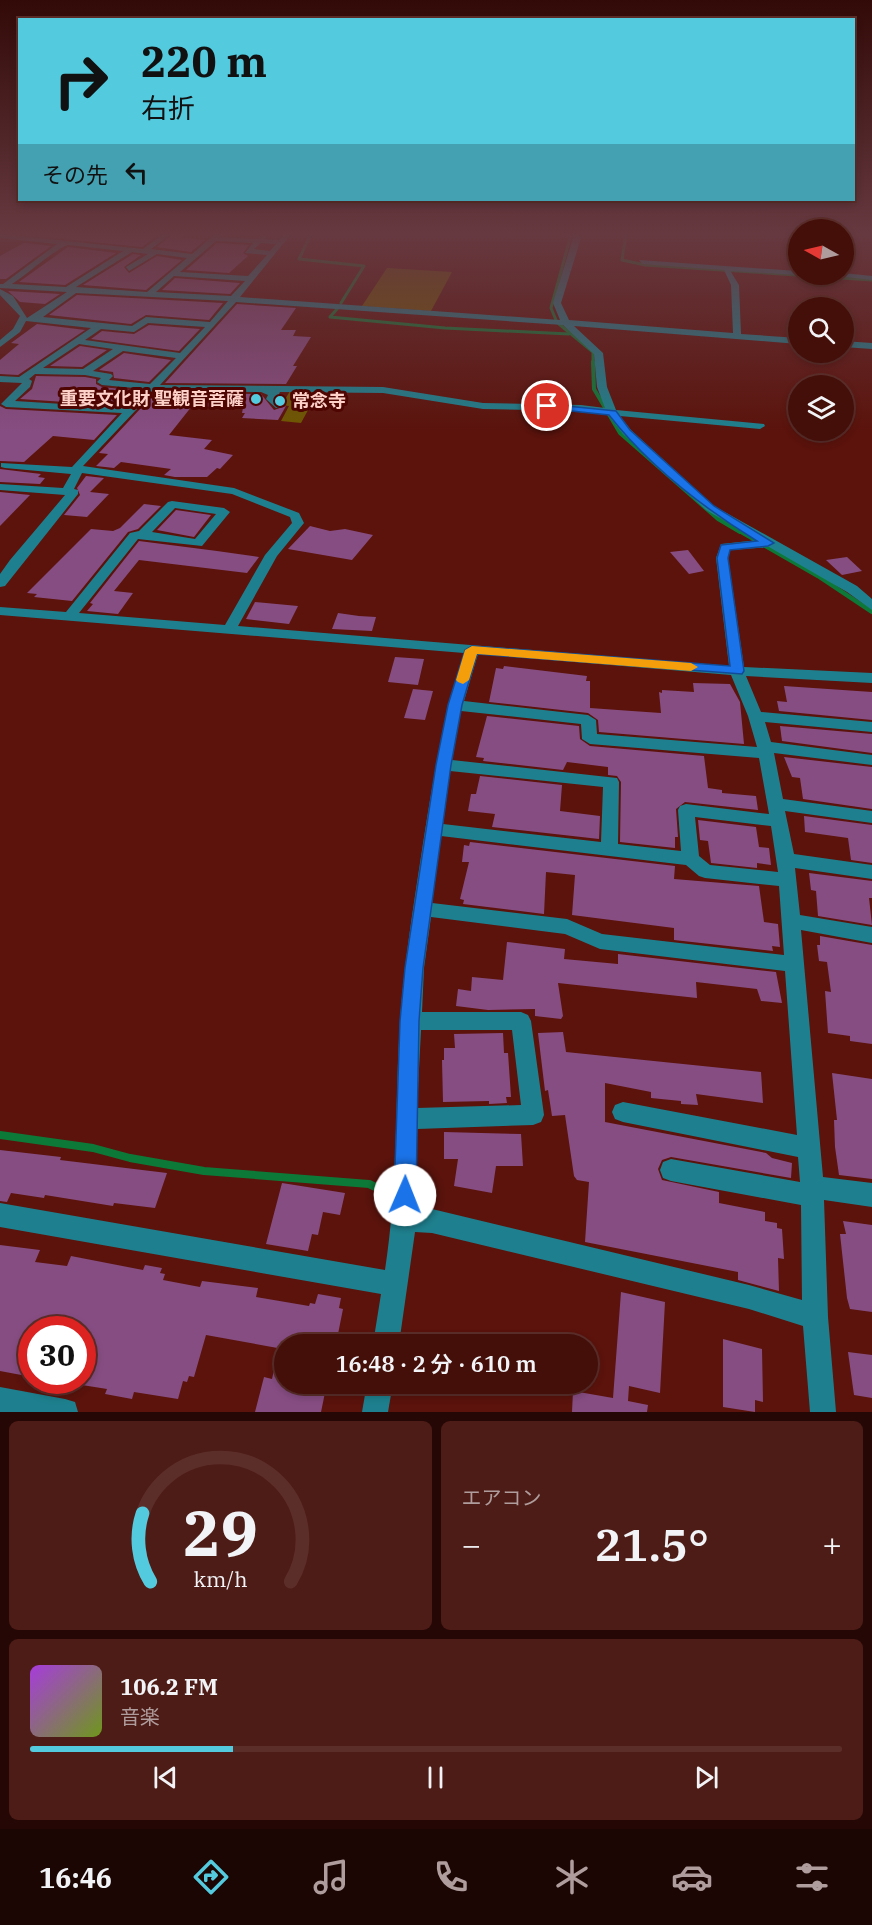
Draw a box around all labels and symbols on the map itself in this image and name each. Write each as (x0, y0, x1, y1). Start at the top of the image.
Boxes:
north arrow (788, 219, 854, 285)
pin (521, 380, 572, 431)
place label: 重要文化財 聖観音菩薩 (60, 387, 244, 410)
place label: 常念寺 (292, 389, 346, 412)
marker: 重要文化財 聖観音菩薩 (249, 392, 263, 406)
marker: 常念寺 (273, 394, 287, 408)
position arrow (373, 1163, 437, 1227)
speed limit sign: 30 (18, 1316, 96, 1394)

